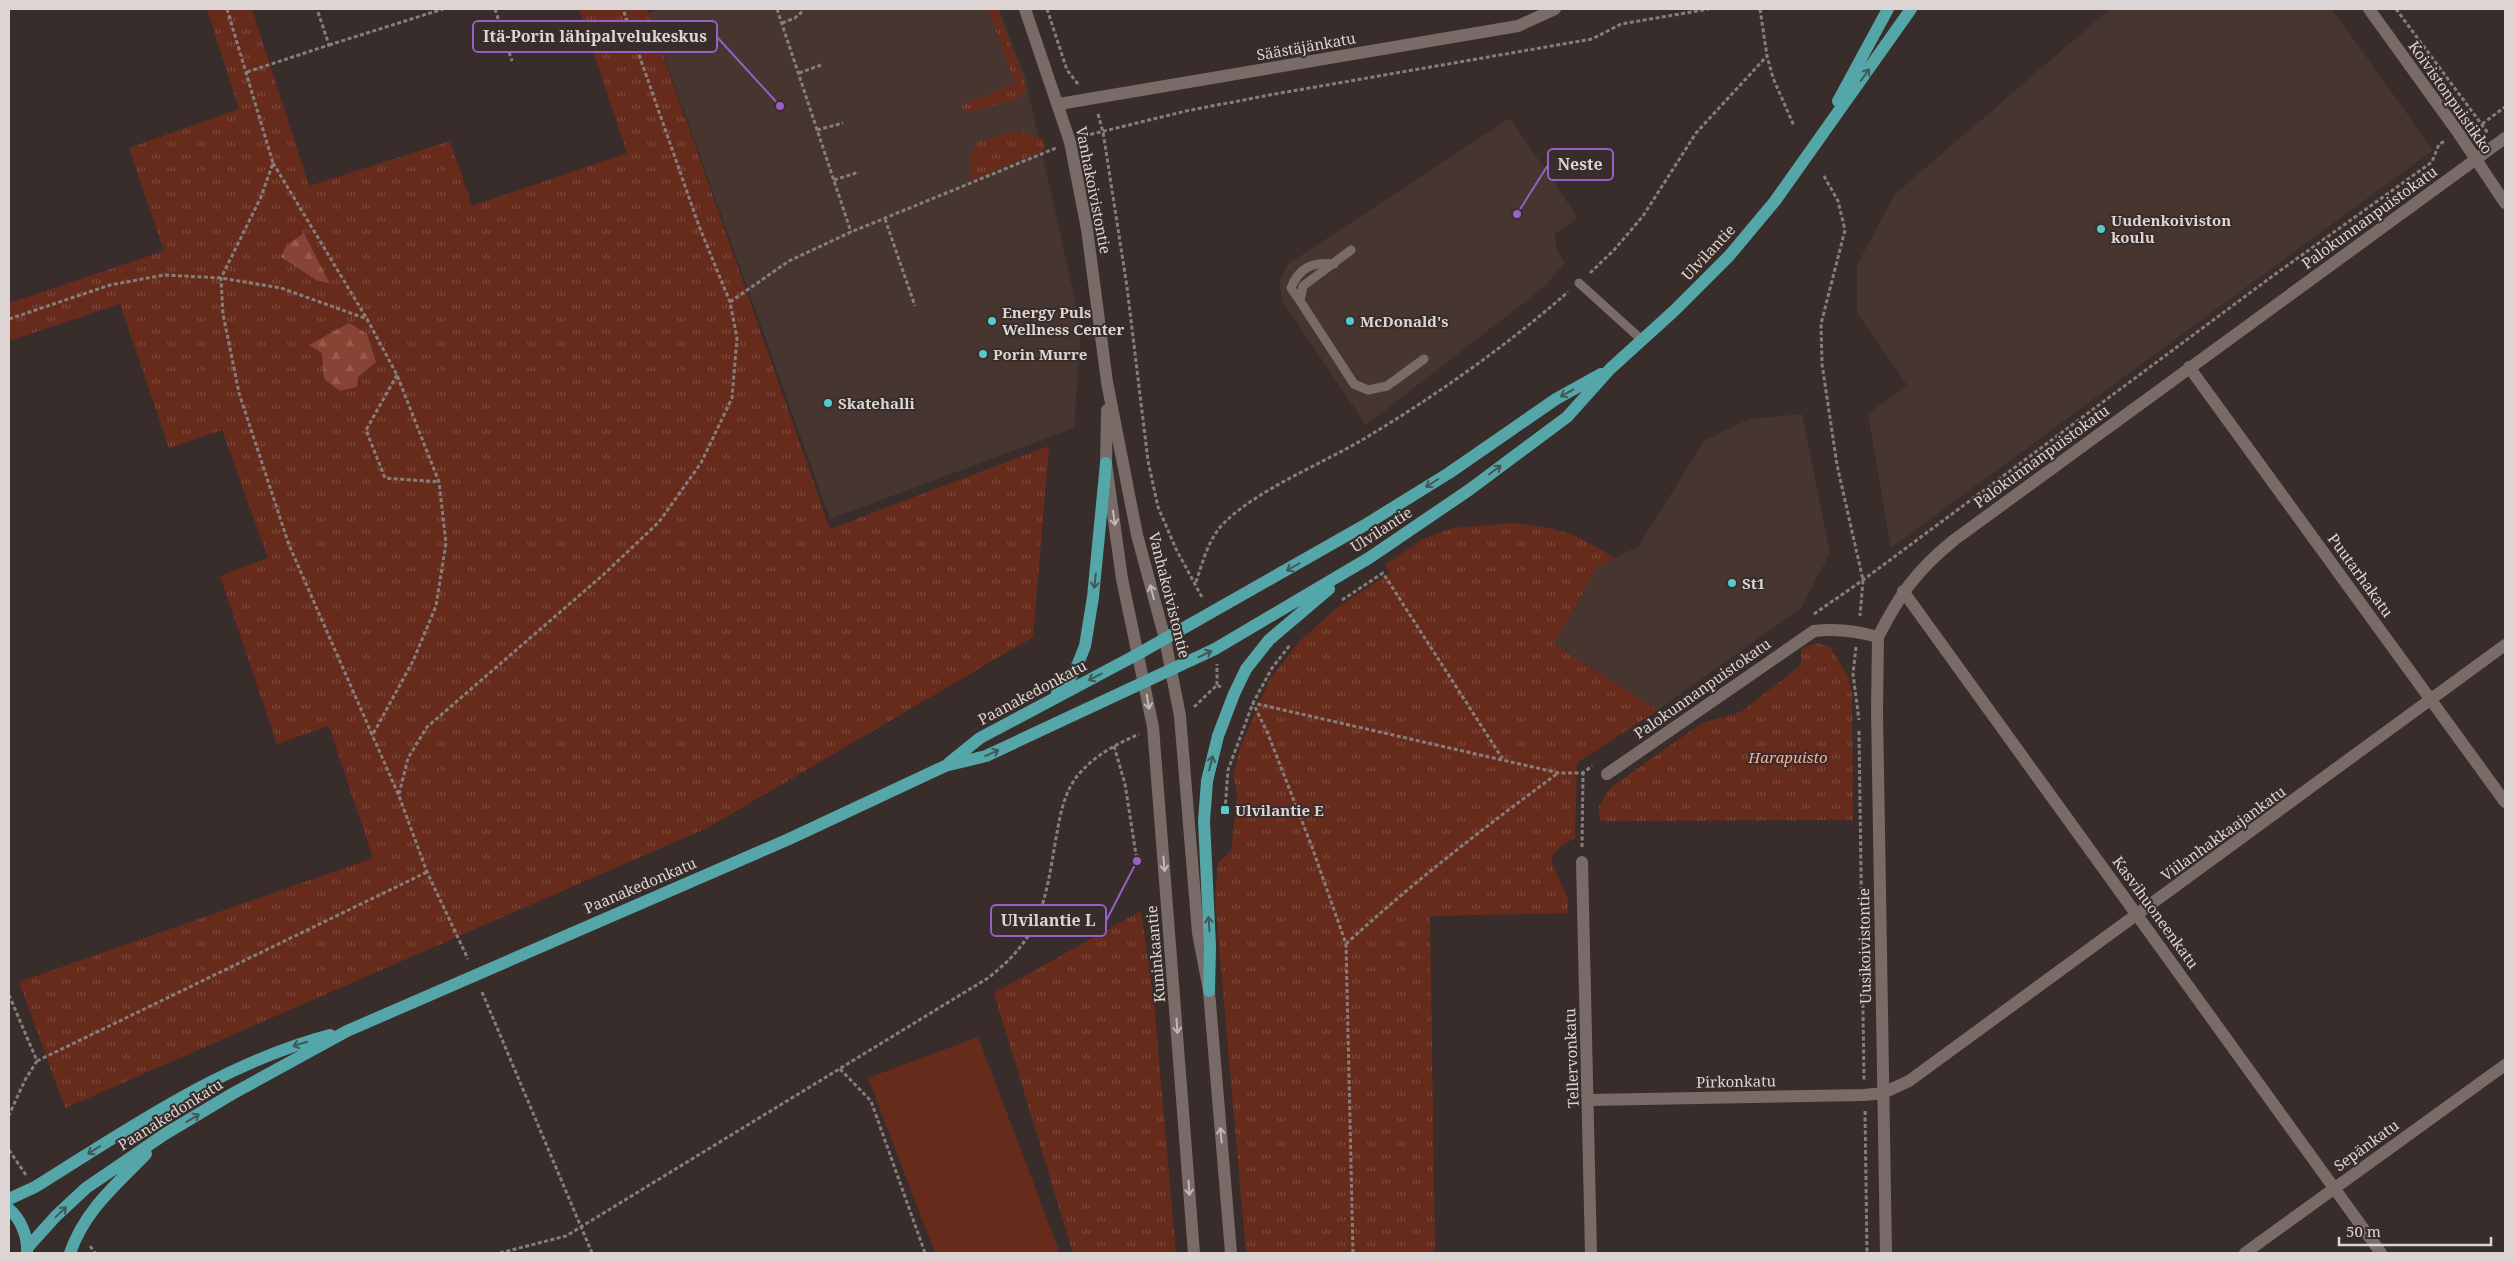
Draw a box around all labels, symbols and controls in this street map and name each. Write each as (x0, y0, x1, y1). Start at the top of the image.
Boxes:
callout: Itä-Porin lähipalvelukeskus (473, 21, 717, 52)
text: Itä-Porin lähipalvelukeskus (483, 25, 707, 47)
street label: Säästäjänkatu (1255, 27, 1358, 65)
street label: Koivistonpuistikko (2404, 36, 2498, 158)
one-way arrow (1860, 68, 1870, 82)
street label: Vanhakoivistontie (1072, 125, 1116, 255)
callout: Neste (1548, 149, 1613, 180)
text: Neste (1557, 153, 1603, 175)
street label: Palokunnanpuistokatu (2297, 161, 2441, 273)
place label: Uudenkoiviston koulu (2111, 210, 2231, 247)
street label: Ulvilantie (1677, 220, 1739, 284)
marker: Uudenkoiviston koulu (2095, 223, 2107, 235)
place label: Energy Puls Wellness Center (1002, 302, 1124, 339)
place label: McDonald's (1360, 311, 1449, 331)
marker: Energy Puls Wellness Center (986, 315, 998, 327)
marker: McDonald's (1344, 315, 1356, 327)
place label: Porin Murre (993, 344, 1087, 364)
marker: Porin Murre (977, 348, 989, 360)
one-way arrow (1560, 388, 1575, 398)
place label: Skatehalli (838, 393, 915, 413)
marker: Skatehalli (822, 397, 834, 409)
street label: Palokunnanpuistokatu (1969, 400, 2113, 512)
one-way arrow (1488, 465, 1501, 476)
one-way arrow (1426, 479, 1440, 489)
street label: Ulvilantie (1346, 502, 1416, 556)
one-way arrow (1109, 510, 1119, 526)
street label: Puutarhakatu (2324, 529, 2398, 621)
street label: Vanhakoivistontie (1145, 530, 1195, 660)
one-way arrow (1286, 563, 1301, 572)
one-way arrow (1090, 572, 1100, 588)
place label: St1 (1742, 573, 1765, 593)
marker: St1 (1726, 577, 1738, 589)
one-way arrow (1147, 585, 1157, 601)
street label: Palokunnanpuistokatu (1630, 633, 1775, 743)
one-way arrow (1197, 648, 1212, 658)
street label: Paanakedonkatu (974, 655, 1090, 729)
one-way arrow (1088, 673, 1103, 682)
one-way arrow (1144, 694, 1154, 710)
one-way arrow (984, 747, 999, 757)
park label: Harapuisto (1747, 747, 1828, 767)
one-way arrow (1207, 755, 1216, 771)
street label: Viilanhakkaajankatu (2157, 781, 2290, 885)
place label: Ulvilantie E (1235, 800, 1324, 820)
marker: Ulvilantie E (1219, 804, 1231, 816)
street label: Paanakedonkatu (581, 852, 700, 918)
street label: Kasvihuoneenkatu (2108, 852, 2204, 973)
one-way arrow (1159, 855, 1168, 871)
street label: Uusikoivistontie (1853, 888, 1875, 1004)
callout: Ulvilantie L (991, 905, 1106, 936)
street label: Kuninkaantie (1141, 905, 1169, 1003)
text: Ulvilantie L (1001, 909, 1095, 931)
one-way arrow (1204, 917, 1213, 933)
street label: Tellervonkatu (1559, 1007, 1583, 1108)
one-way arrow (1172, 1017, 1181, 1033)
one-way arrow (292, 1039, 308, 1049)
street label: Pirkonkatu (1696, 1070, 1777, 1092)
street label: Paanakedonkatu (114, 1073, 227, 1154)
one-way arrow (185, 1112, 199, 1122)
street label: Sepänkatu (2330, 1114, 2403, 1175)
one-way arrow (1216, 1127, 1226, 1143)
one-way arrow (87, 1145, 101, 1155)
one-way arrow (1185, 1179, 1194, 1195)
one-way arrow (54, 1206, 67, 1218)
scale bar (2339, 1214, 2492, 1246)
text: 50 m (2346, 1221, 2381, 1241)

